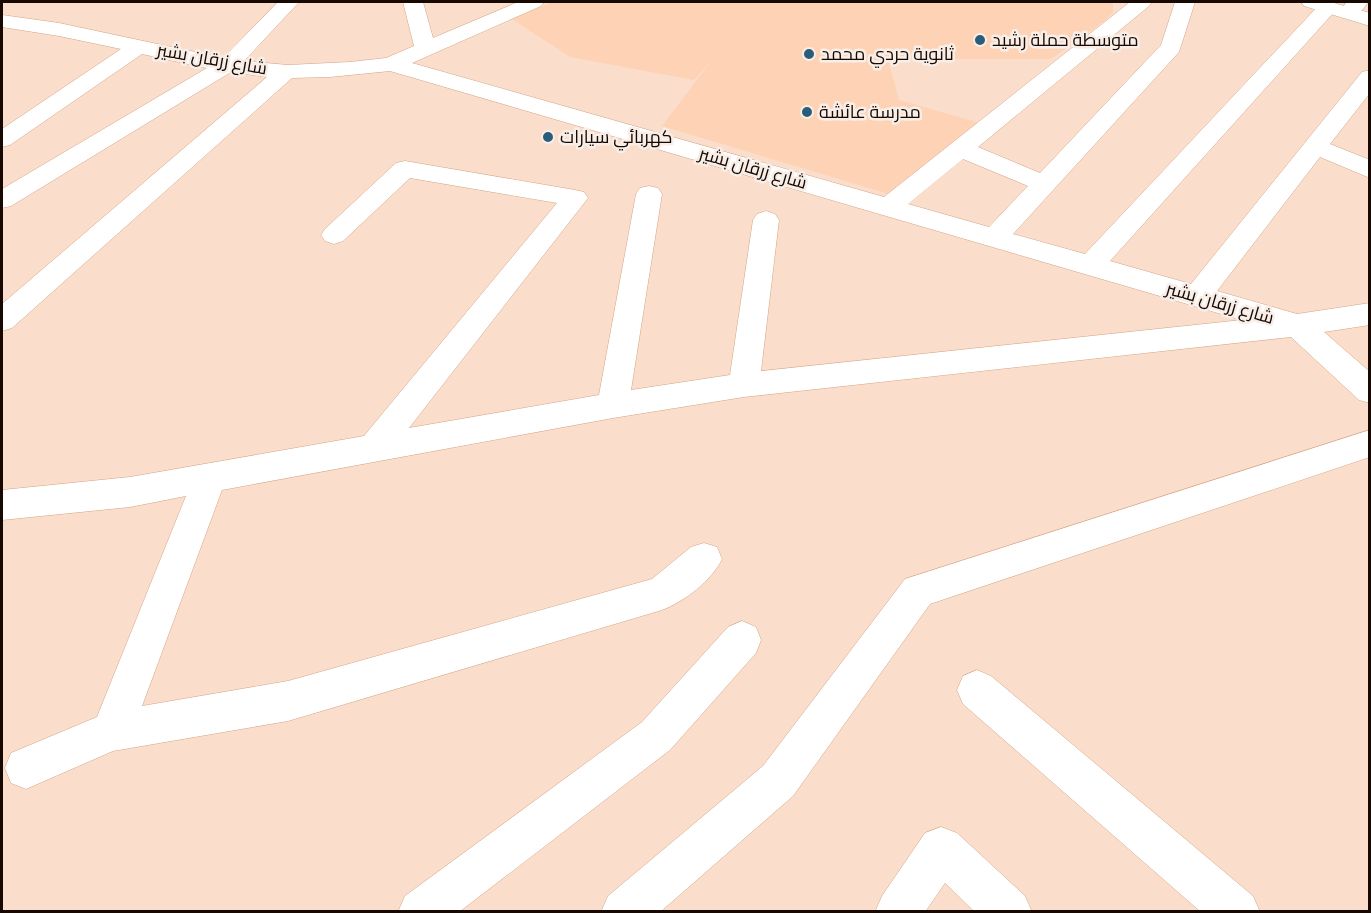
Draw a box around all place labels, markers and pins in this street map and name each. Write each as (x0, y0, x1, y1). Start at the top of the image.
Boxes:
place label: متوسطة حملة رشيد (992, 29, 1139, 51)
marker: متوسطة حملة رشيد (973, 33, 987, 47)
place label: ثانوية حردي محمد (821, 43, 954, 68)
marker: ثانوية حردي محمد (802, 47, 816, 61)
place label: مدرسة عائشة (819, 101, 921, 123)
marker: مدرسة عائشة (800, 105, 814, 119)
place label: كهربائي سيارات (560, 126, 673, 151)
marker: كهربائي سيارات (541, 130, 555, 144)

